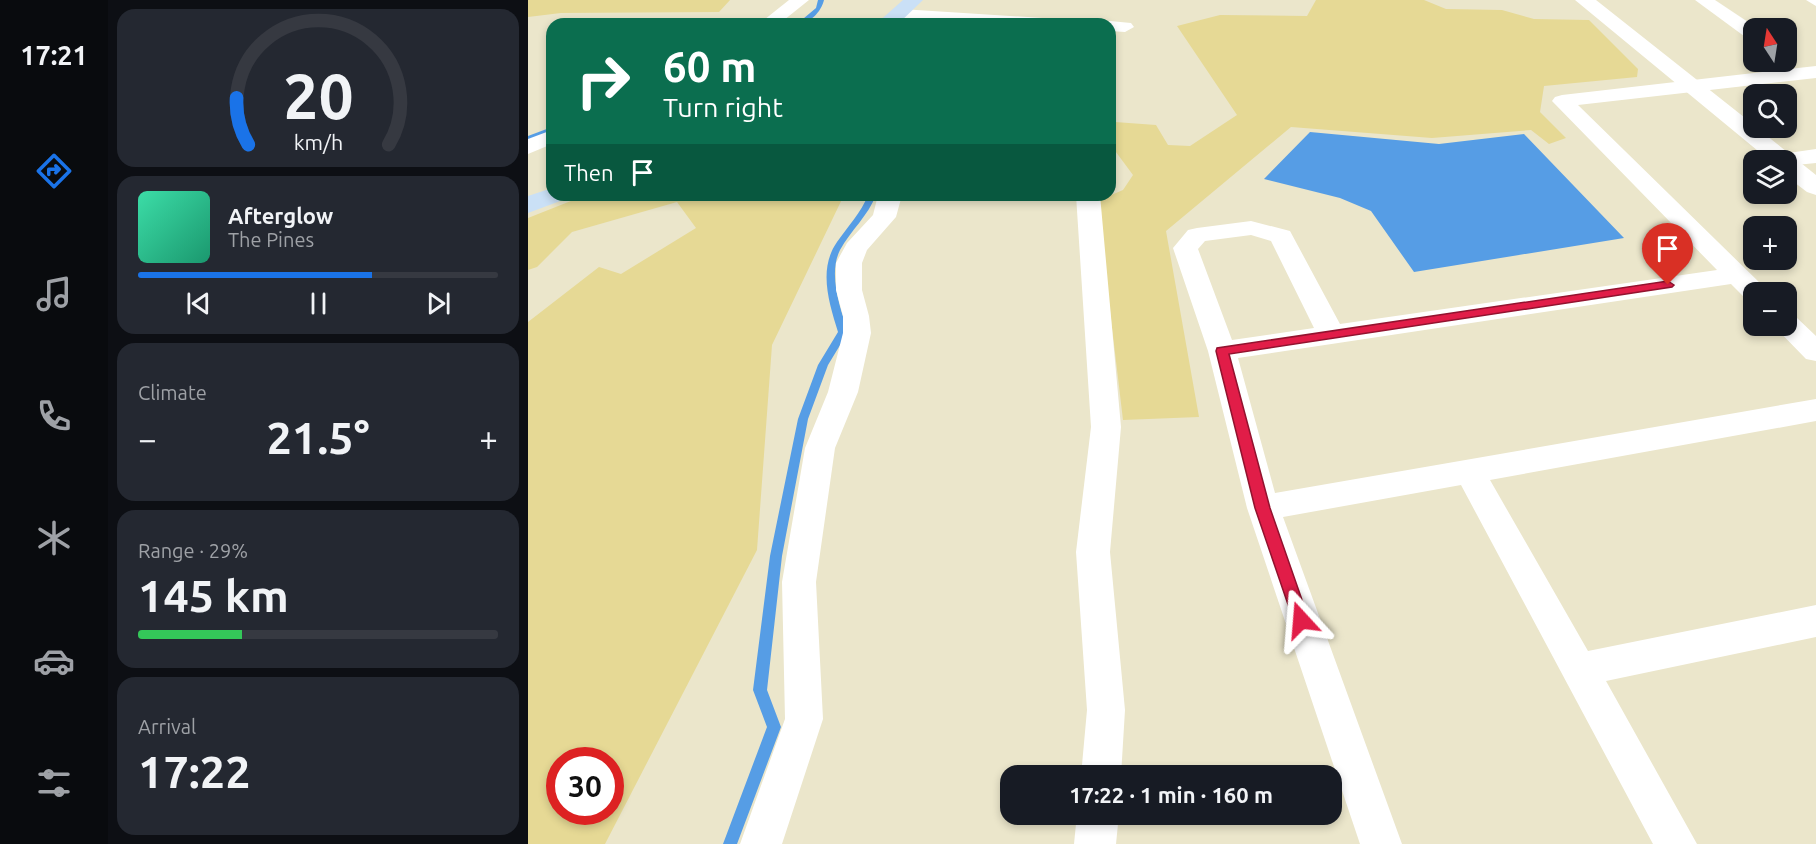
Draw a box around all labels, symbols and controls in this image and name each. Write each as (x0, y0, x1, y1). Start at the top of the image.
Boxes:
north arrow (1743, 18, 1797, 72)
map controls (1743, 18, 1797, 336)
text: 17:21 (20, 40, 88, 70)
icon: right (564, 42, 642, 120)
text: 60 m (663, 43, 757, 90)
text: 20 (283, 61, 353, 131)
button: search (1743, 84, 1797, 138)
text: Turn right (663, 92, 783, 122)
text: km/h (293, 130, 343, 154)
icon: directions (33, 150, 75, 192)
button: layers (1743, 150, 1797, 204)
icon: arrive (626, 156, 659, 189)
text: Then (564, 160, 614, 185)
text: Afterglow (228, 203, 333, 228)
button: + (1743, 216, 1797, 270)
pin (1642, 223, 1693, 285)
text: The Pines (228, 228, 314, 251)
icon: arrive (1651, 232, 1684, 265)
icon: music (33, 273, 75, 315)
button: − (1743, 282, 1797, 336)
icon: previous (182, 287, 215, 320)
icon: pause (302, 287, 335, 320)
icon: next (422, 287, 455, 320)
text: Climate (138, 381, 207, 404)
icon: phone (33, 395, 75, 437)
text: 21.5° (266, 412, 370, 463)
text: − (138, 420, 157, 457)
text: + (479, 420, 498, 457)
icon: climate (33, 517, 75, 559)
text: Range · 29% (138, 539, 248, 562)
text: 145 km (138, 570, 289, 621)
position arrow (1269, 588, 1333, 652)
icon: car (33, 640, 75, 682)
text: Arrival (138, 715, 196, 738)
text: 17:22 (138, 746, 251, 797)
speed limit sign: 30 (546, 747, 624, 825)
icon: filters (33, 762, 75, 804)
text: 17:22 · 1 min · 160 m (1069, 782, 1273, 807)

